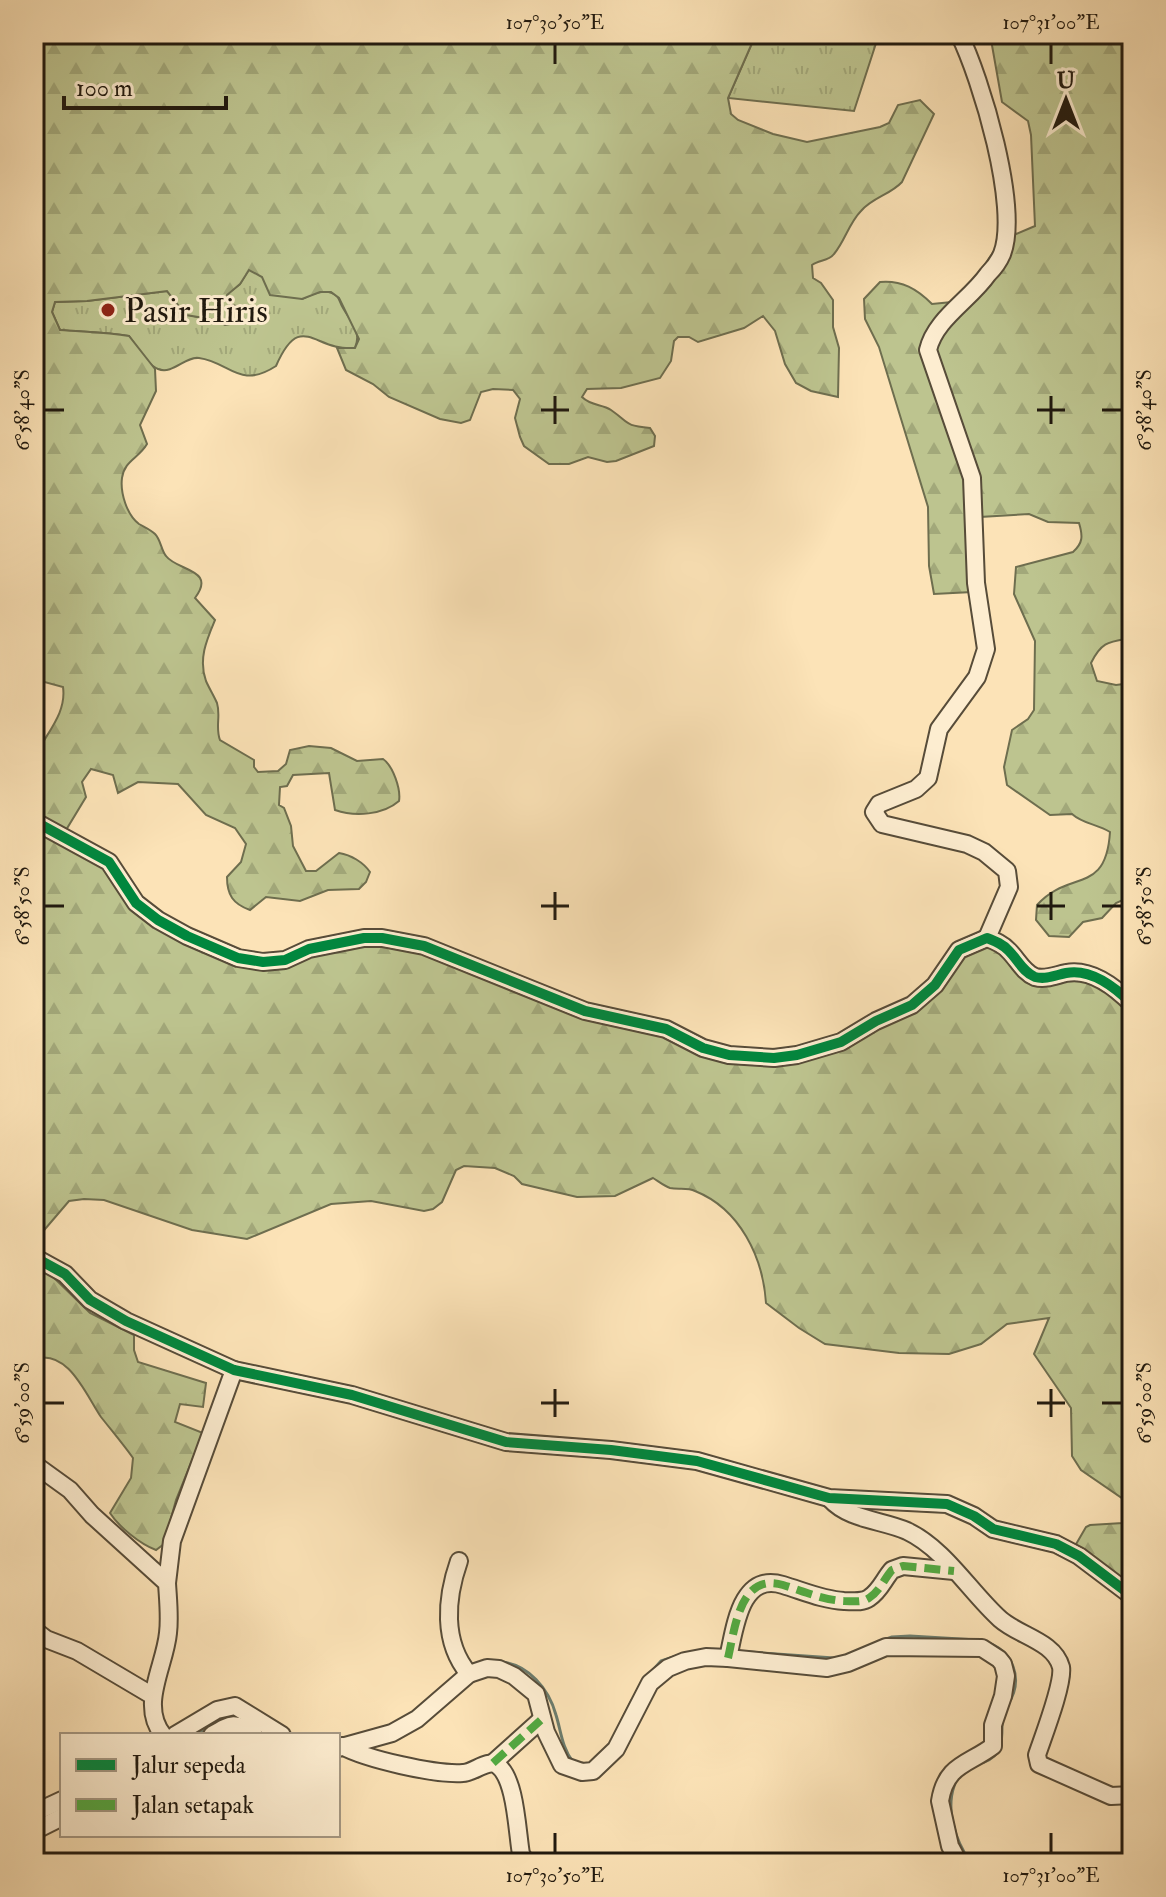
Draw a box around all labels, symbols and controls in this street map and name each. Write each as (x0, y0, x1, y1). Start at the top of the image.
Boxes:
text: 107°30'50"E (506, 10, 604, 35)
text: 107°31'00"E (1002, 10, 1100, 35)
scale bar (64, 60, 226, 110)
north arrow (1026, 60, 1106, 140)
text: U (1057, 67, 1076, 95)
text: 100 m (76, 73, 133, 104)
place label: Pasir Hiris (124, 290, 268, 333)
marker: Pasir Hiris (99, 301, 117, 319)
text: 6°58'40"S (10, 369, 35, 451)
text: 6°58'40"S (1132, 369, 1157, 451)
text: 6°58'50"S (10, 866, 35, 946)
text: 6°58'50"S (1132, 866, 1157, 946)
text: 6°59'00"S (10, 1362, 35, 1444)
text: 6°59'00"S (1132, 1362, 1157, 1444)
legend (60, 1733, 340, 1837)
text: Jalur sepeda (131, 1750, 247, 1781)
text: Jalan setapak (131, 1790, 254, 1821)
text: 107°30'50"E (506, 1863, 604, 1888)
text: 107°31'00"E (1002, 1863, 1100, 1888)

